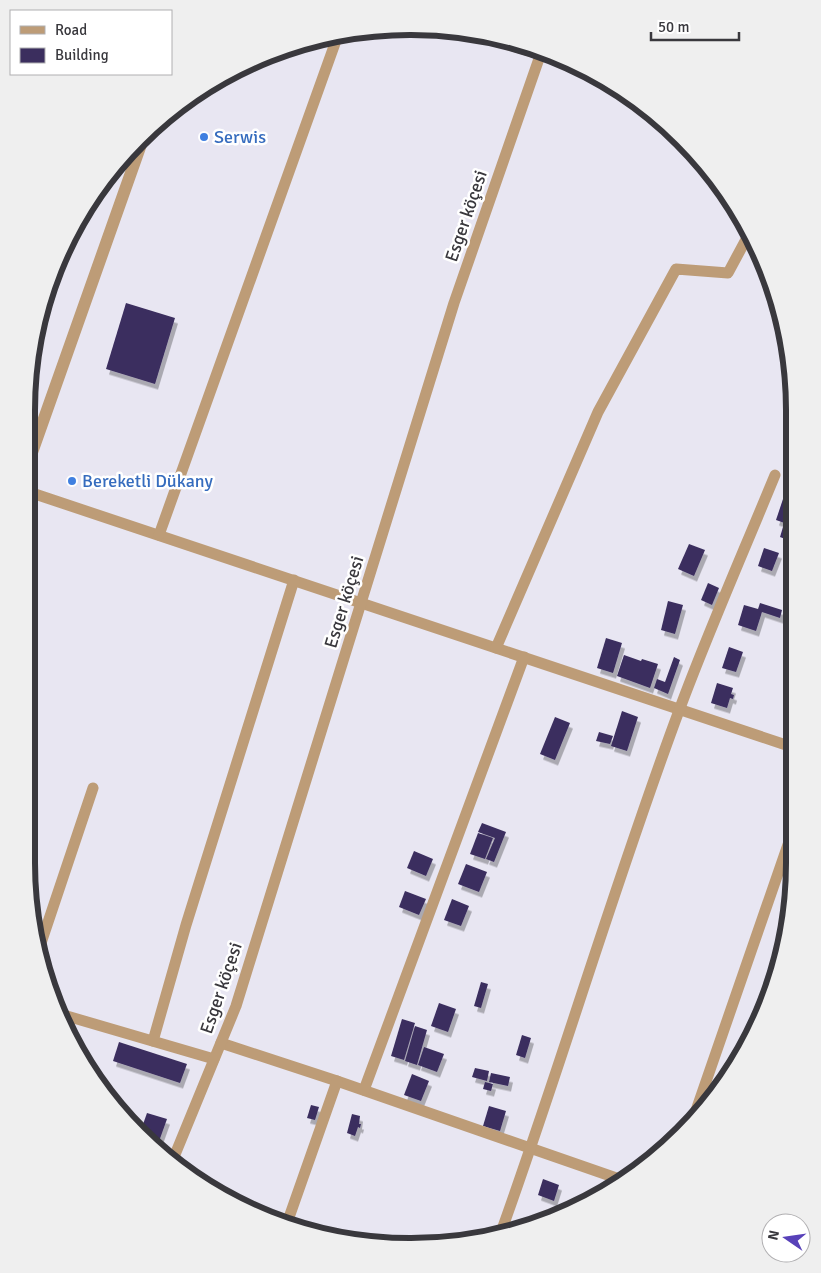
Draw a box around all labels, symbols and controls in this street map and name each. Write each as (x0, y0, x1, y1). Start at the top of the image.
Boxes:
legend (10, 10, 172, 75)
scale bar (651, 10, 738, 42)
text: 50 m (658, 18, 689, 36)
text: Road (55, 21, 87, 39)
text: Building (55, 46, 109, 64)
place label: Serwis (214, 126, 266, 148)
marker: Serwis (198, 131, 210, 143)
street label: Esger köçesi (440, 167, 492, 265)
place label: Bereketli Dükany (82, 470, 213, 492)
marker: Bereketli Dükany (66, 475, 78, 487)
street label: Esger köçesi (320, 553, 368, 651)
street label: Esger köçesi (195, 939, 247, 1037)
north arrow (761, 1213, 811, 1263)
text: N (764, 1229, 783, 1242)

